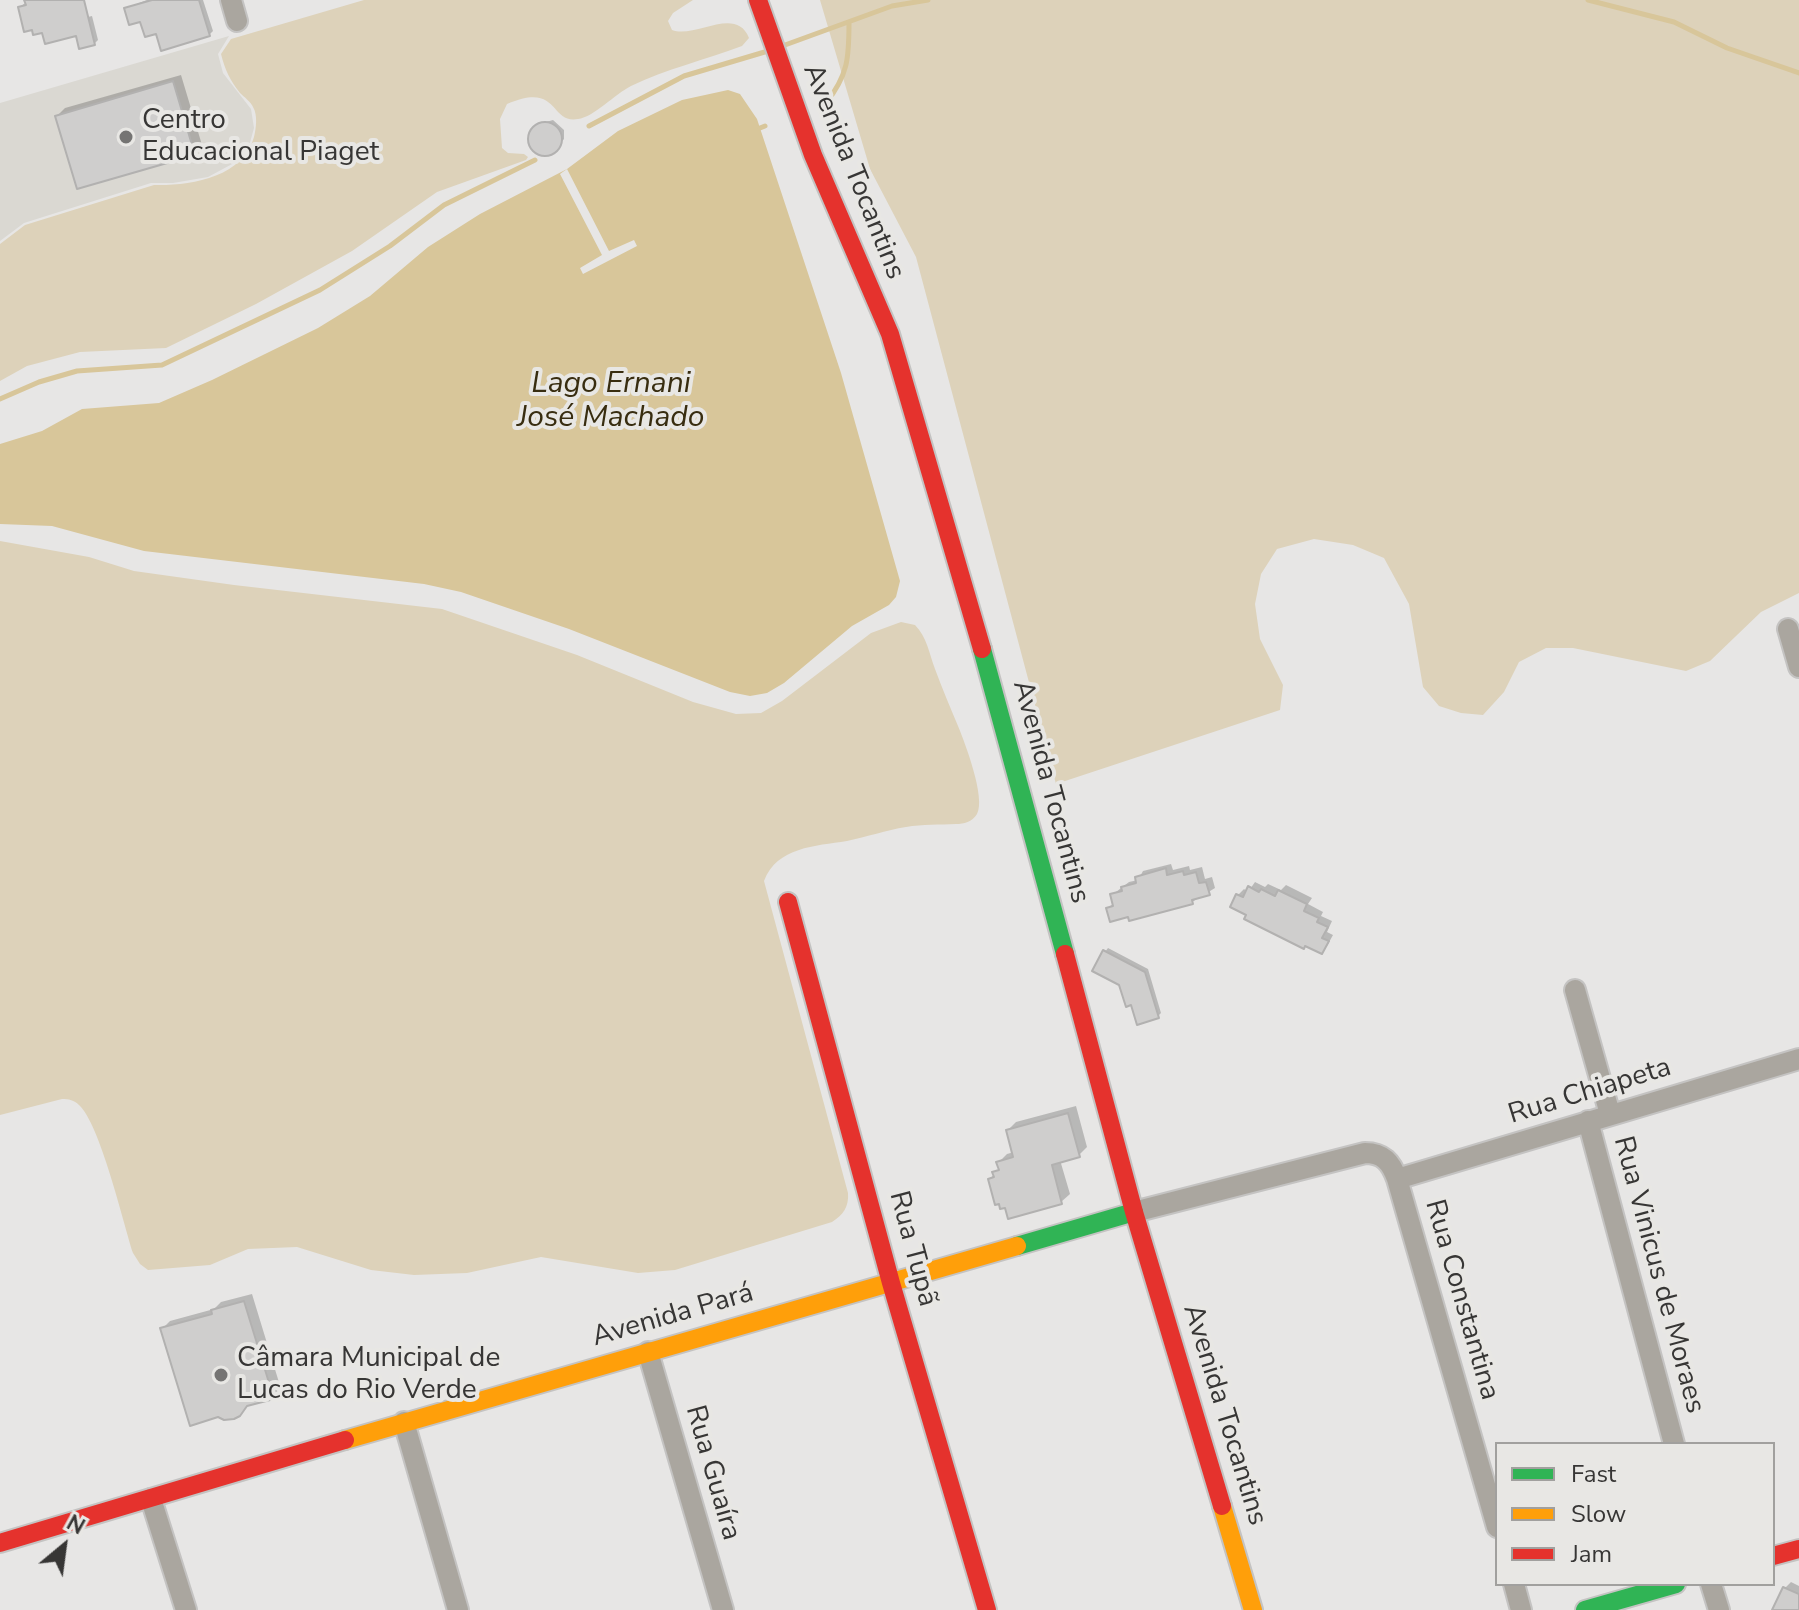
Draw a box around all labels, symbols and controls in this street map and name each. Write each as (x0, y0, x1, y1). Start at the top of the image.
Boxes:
street label: Avenida Tocantins (795, 60, 911, 284)
place label: Centro Educacional Piaget (142, 104, 379, 170)
marker: Centro Educacional Piaget (117, 128, 135, 146)
water label: Lago Ernani José Machado (517, 367, 705, 438)
street label: Avenida Tocantins (1004, 677, 1096, 907)
street label: Rua Chiapeta (1505, 1051, 1675, 1133)
street label: Rua Vinicus de Moraes (1605, 1133, 1711, 1417)
street label: Rua Tupã (880, 1188, 944, 1310)
street label: Rua Constantina (1416, 1196, 1506, 1404)
street label: Avenida Pará (589, 1277, 757, 1355)
street label: Avenida Tocantins (1174, 1301, 1274, 1529)
place label: Câmara Municipal de Lucas do Rio Verde (237, 1342, 500, 1408)
marker: Câmara Municipal de Lucas do Rio Verde (212, 1366, 230, 1384)
street label: Rua Guaíra (677, 1402, 747, 1544)
legend (1495, 1442, 1775, 1586)
text: Fast (1571, 1458, 1616, 1490)
text: Slow (1571, 1498, 1626, 1530)
north arrow (24, 1506, 104, 1586)
text: N (61, 1508, 90, 1542)
text: Jam (1571, 1538, 1612, 1570)

